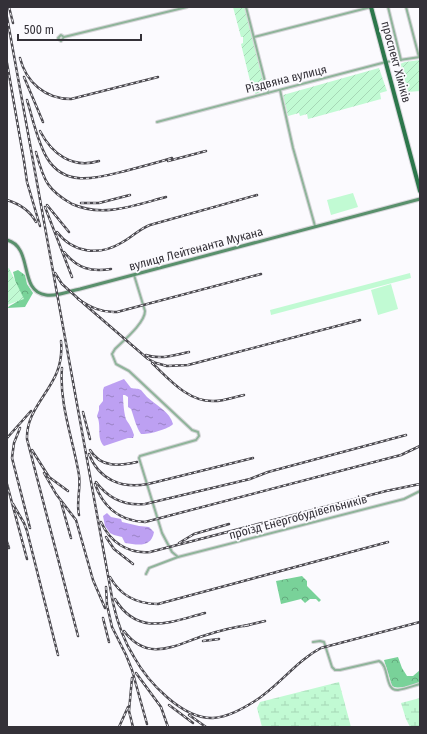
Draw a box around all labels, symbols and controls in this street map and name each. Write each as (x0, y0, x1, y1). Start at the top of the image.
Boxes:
scale bar (18, 16, 141, 42)
street label: проспект Хіміків (378, 20, 414, 104)
text: 500 m (24, 23, 54, 37)
street label: Різдвяна вулиця (244, 62, 328, 96)
street label: вулиця Лейтенанта Мукана (128, 224, 265, 274)
street label: проїзд Енергобудівельників (227, 492, 369, 542)

